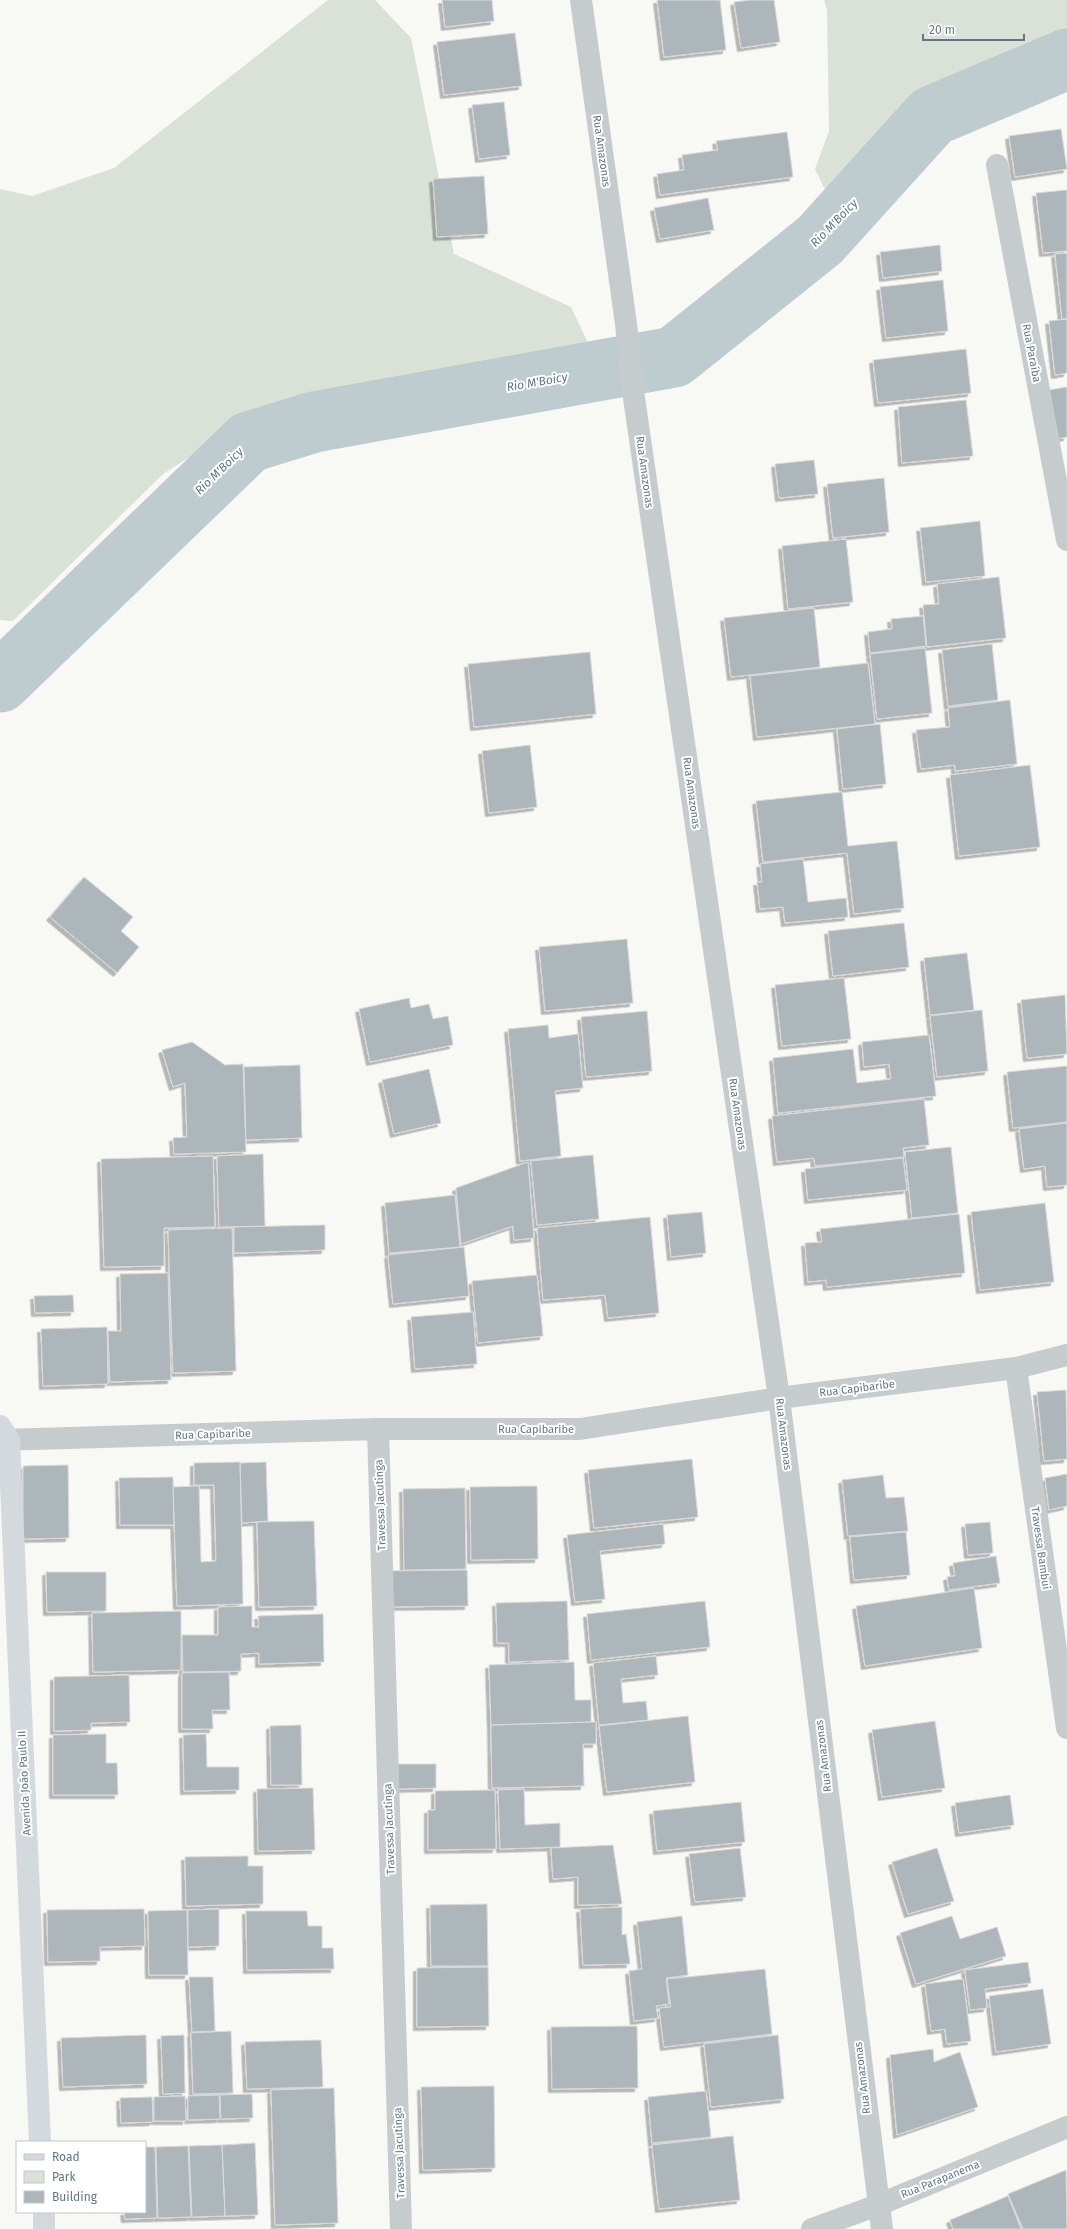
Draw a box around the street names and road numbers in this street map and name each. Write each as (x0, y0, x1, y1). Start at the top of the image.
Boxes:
street label: Rua Amazonas (590, 114, 613, 188)
street label: Rua Paraíba (1019, 323, 1044, 383)
street label: Rua Amazonas (633, 435, 656, 509)
street label: Rua Amazonas (680, 756, 703, 830)
street label: Rua Amazonas (726, 1077, 749, 1151)
street label: Rua Capibaribe (819, 1377, 896, 1400)
street label: Rua Amazonas (773, 1397, 794, 1471)
street label: Rua Capibaribe (498, 1423, 574, 1436)
street label: Rua Capibaribe (175, 1427, 251, 1442)
street label: Travessa Jacutinga (372, 1459, 389, 1551)
street label: Travessa Bambui (1028, 1506, 1053, 1590)
street label: Rua Amazonas (813, 1719, 834, 1793)
street label: Avenida João Paulo II (15, 1730, 34, 1836)
street label: Travessa Jacutinga (381, 1783, 398, 1875)
street label: Rua Amazonas (852, 2041, 873, 2115)
street label: Travessa Jacutinga (391, 2107, 408, 2199)
street label: Rua Parapanema (899, 2158, 981, 2201)

